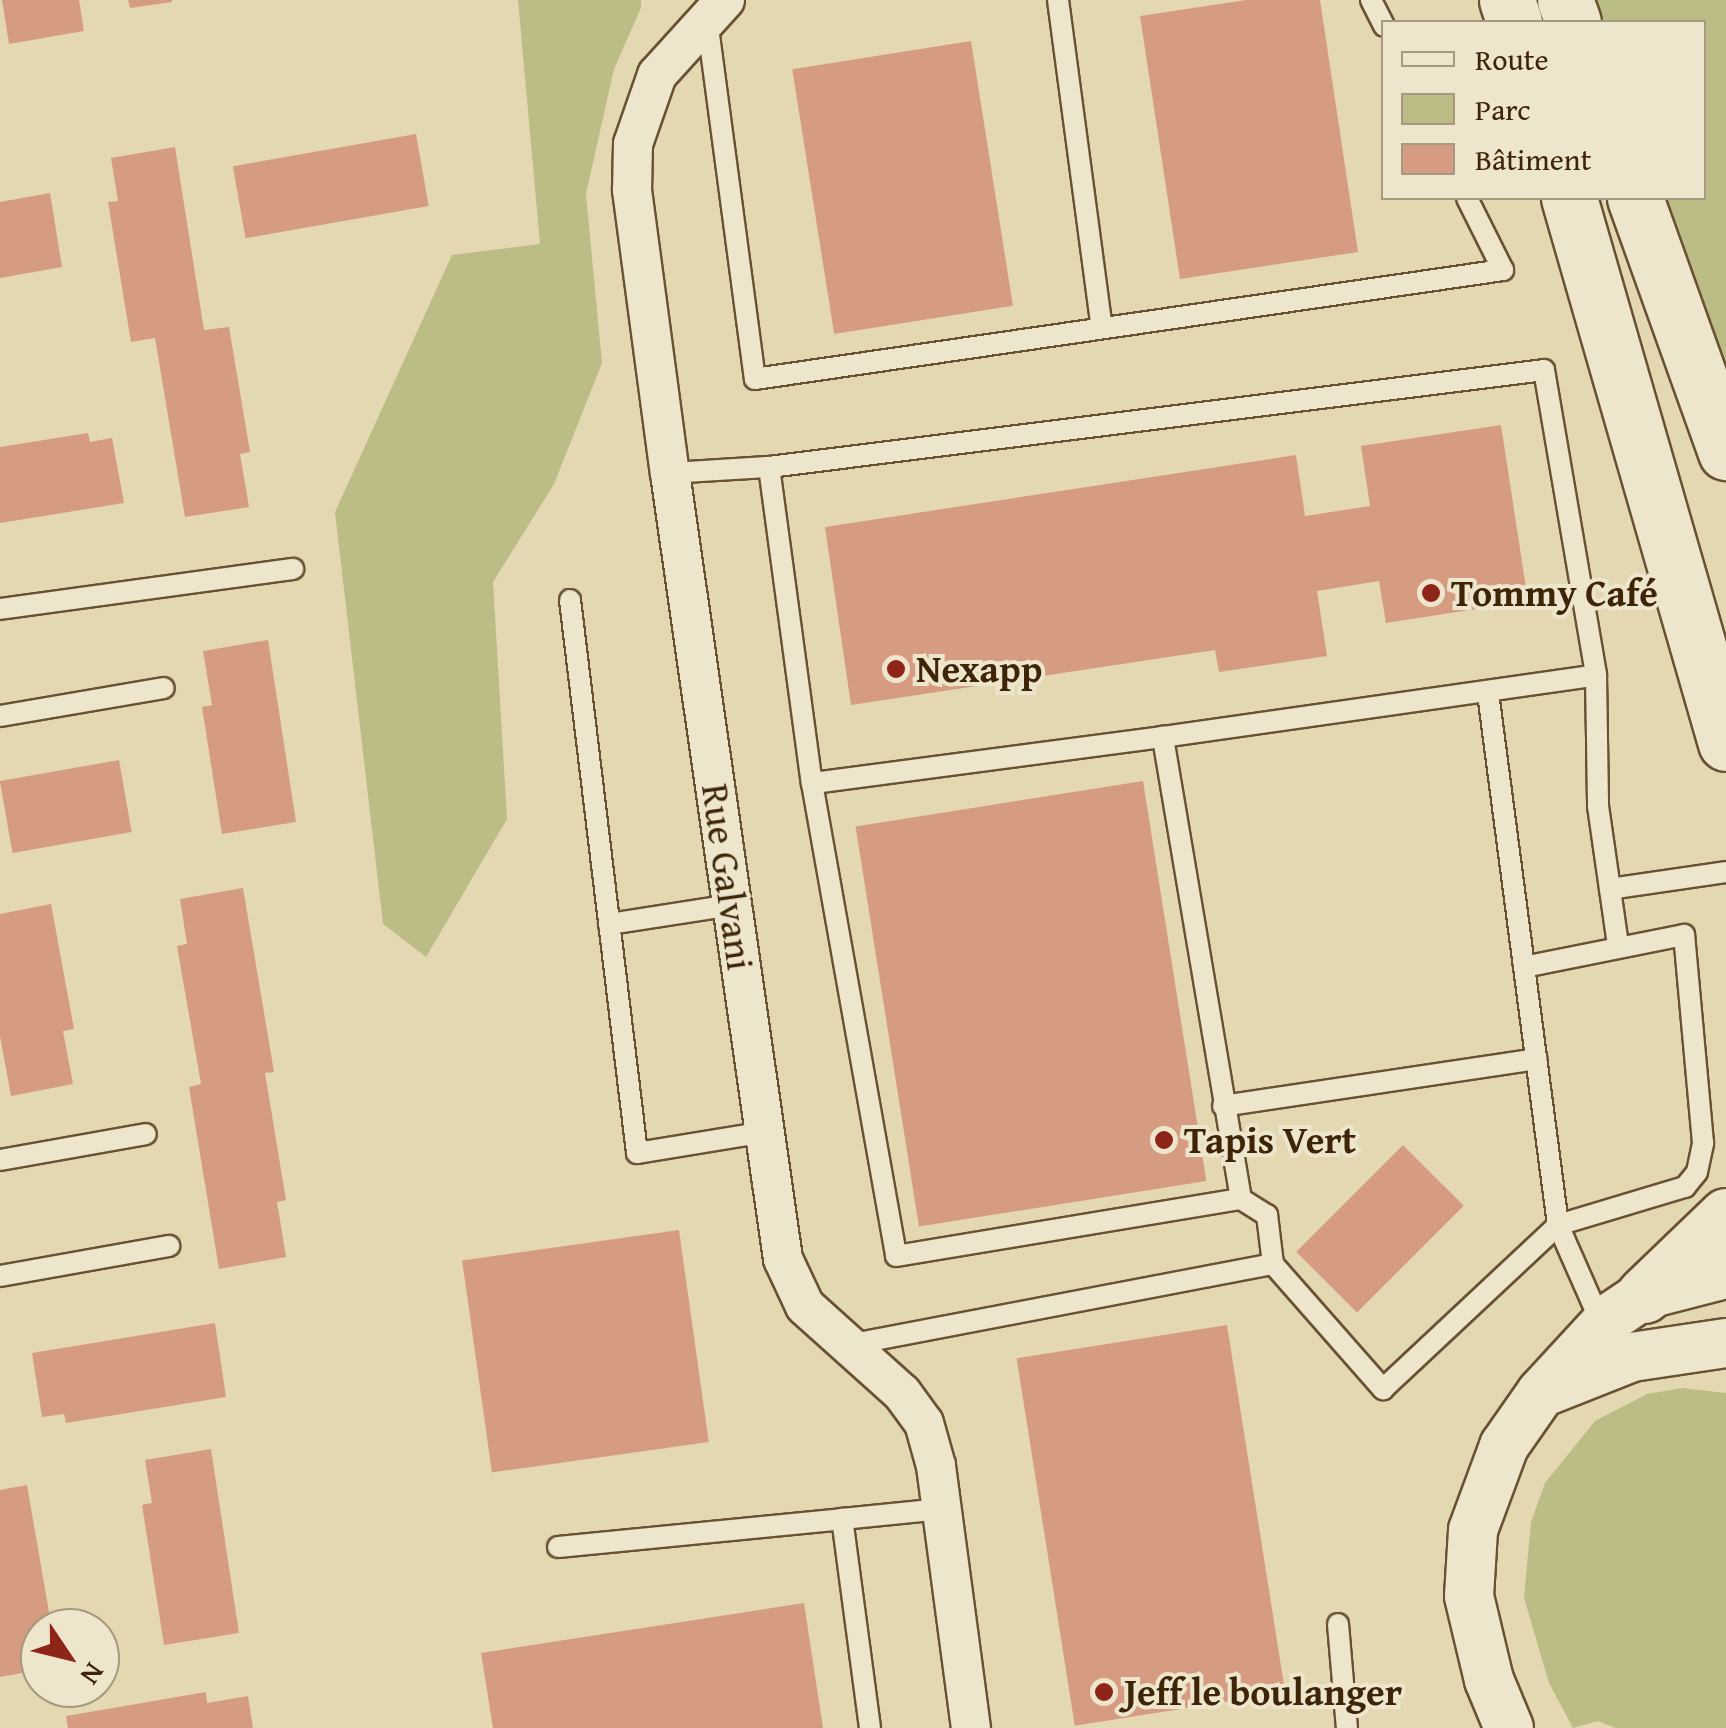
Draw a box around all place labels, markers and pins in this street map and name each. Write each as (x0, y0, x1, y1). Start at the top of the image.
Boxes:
place label: Tommy Café (1451, 570, 1658, 616)
marker: Tommy Café (1420, 582, 1442, 604)
place label: Nexapp (916, 646, 1042, 692)
marker: Nexapp (885, 658, 907, 680)
place label: Tapis Vert (1184, 1117, 1356, 1163)
marker: Tapis Vert (1153, 1129, 1175, 1151)
place label: Jeff le boulanger (1124, 1669, 1402, 1715)
marker: Jeff le boulanger (1093, 1681, 1115, 1703)

